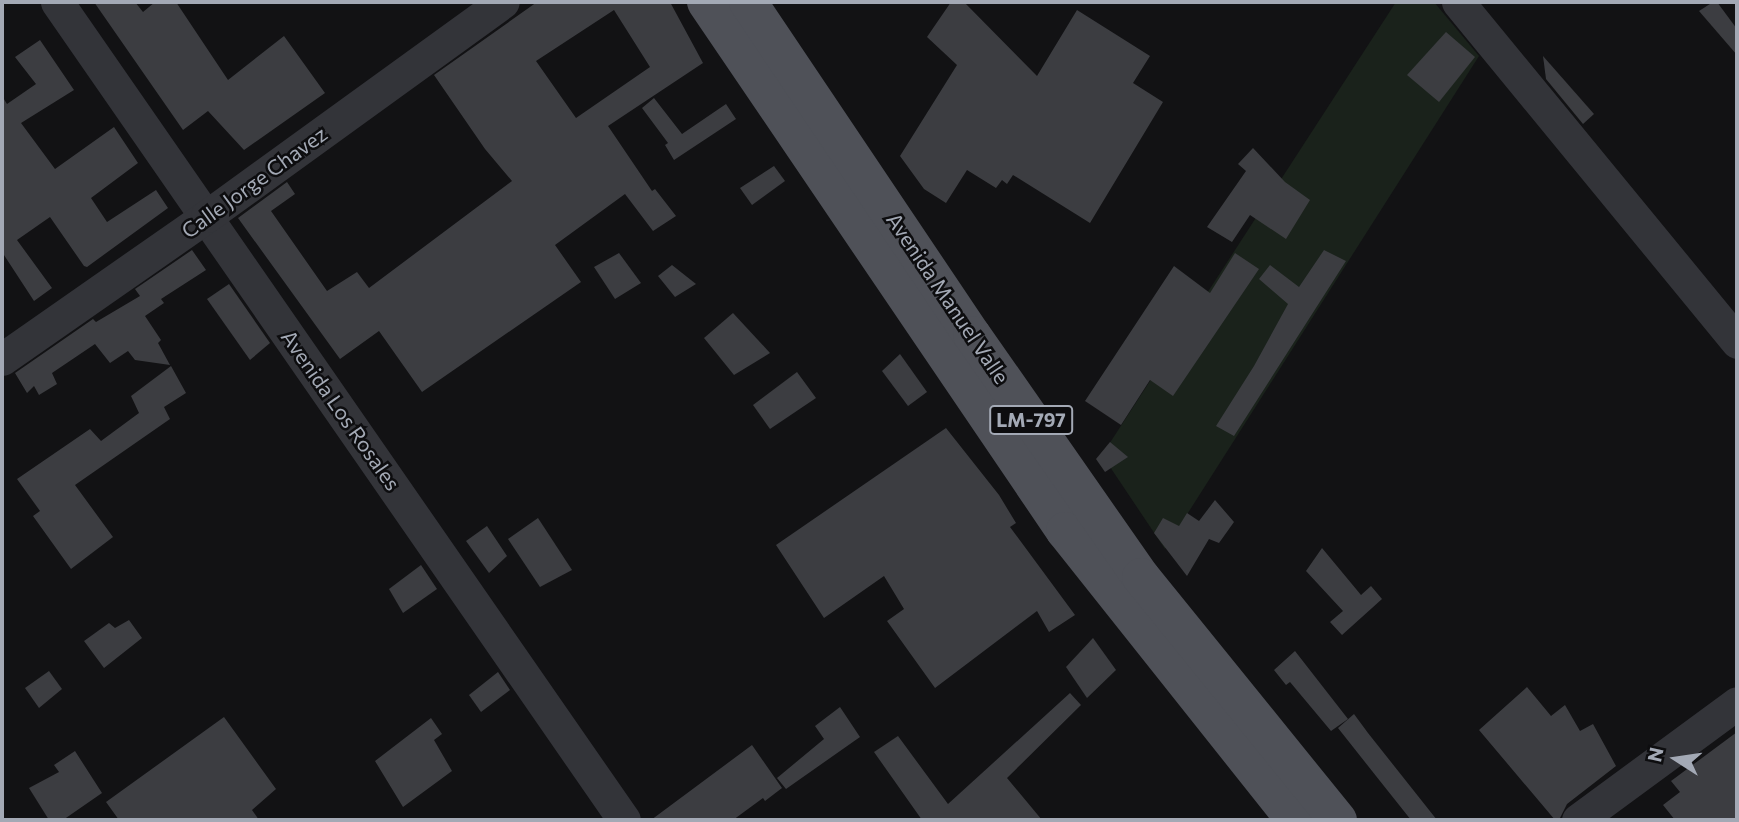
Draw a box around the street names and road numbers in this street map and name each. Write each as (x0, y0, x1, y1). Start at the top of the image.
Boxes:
street label: Calle Jorge Chavez (176, 121, 332, 243)
street label: Avenida Manuel Valle (881, 208, 1015, 388)
street label: Avenida Los Rosales (276, 325, 406, 495)
road number: LM-797 (989, 404, 1073, 436)

